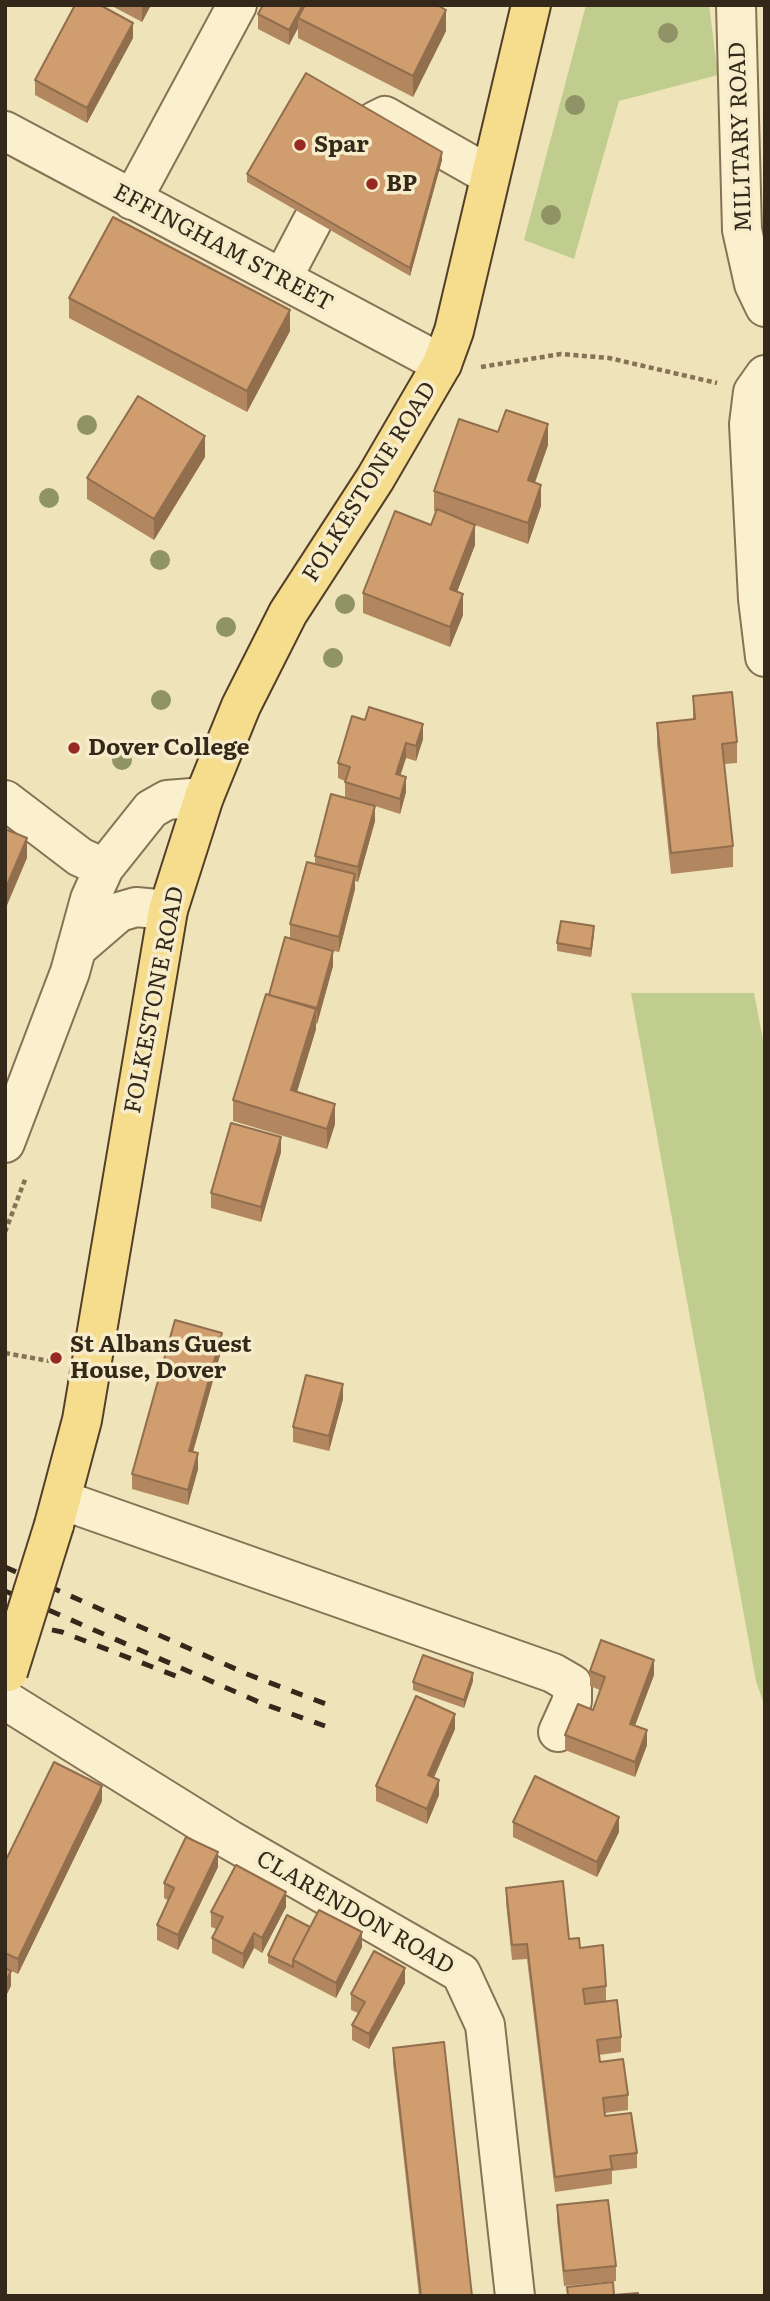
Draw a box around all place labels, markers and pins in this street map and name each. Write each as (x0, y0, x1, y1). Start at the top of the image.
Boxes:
place label: Spar (314, 131, 369, 159)
marker: Spar (292, 137, 308, 153)
place label: BP (386, 170, 417, 198)
marker: BP (364, 176, 380, 192)
place label: Dover College (88, 734, 250, 762)
marker: Dover College (66, 740, 82, 756)
place label: St Albans Guest House, Dover (70, 1331, 252, 1385)
marker: St Albans Guest House, Dover (48, 1350, 64, 1366)

